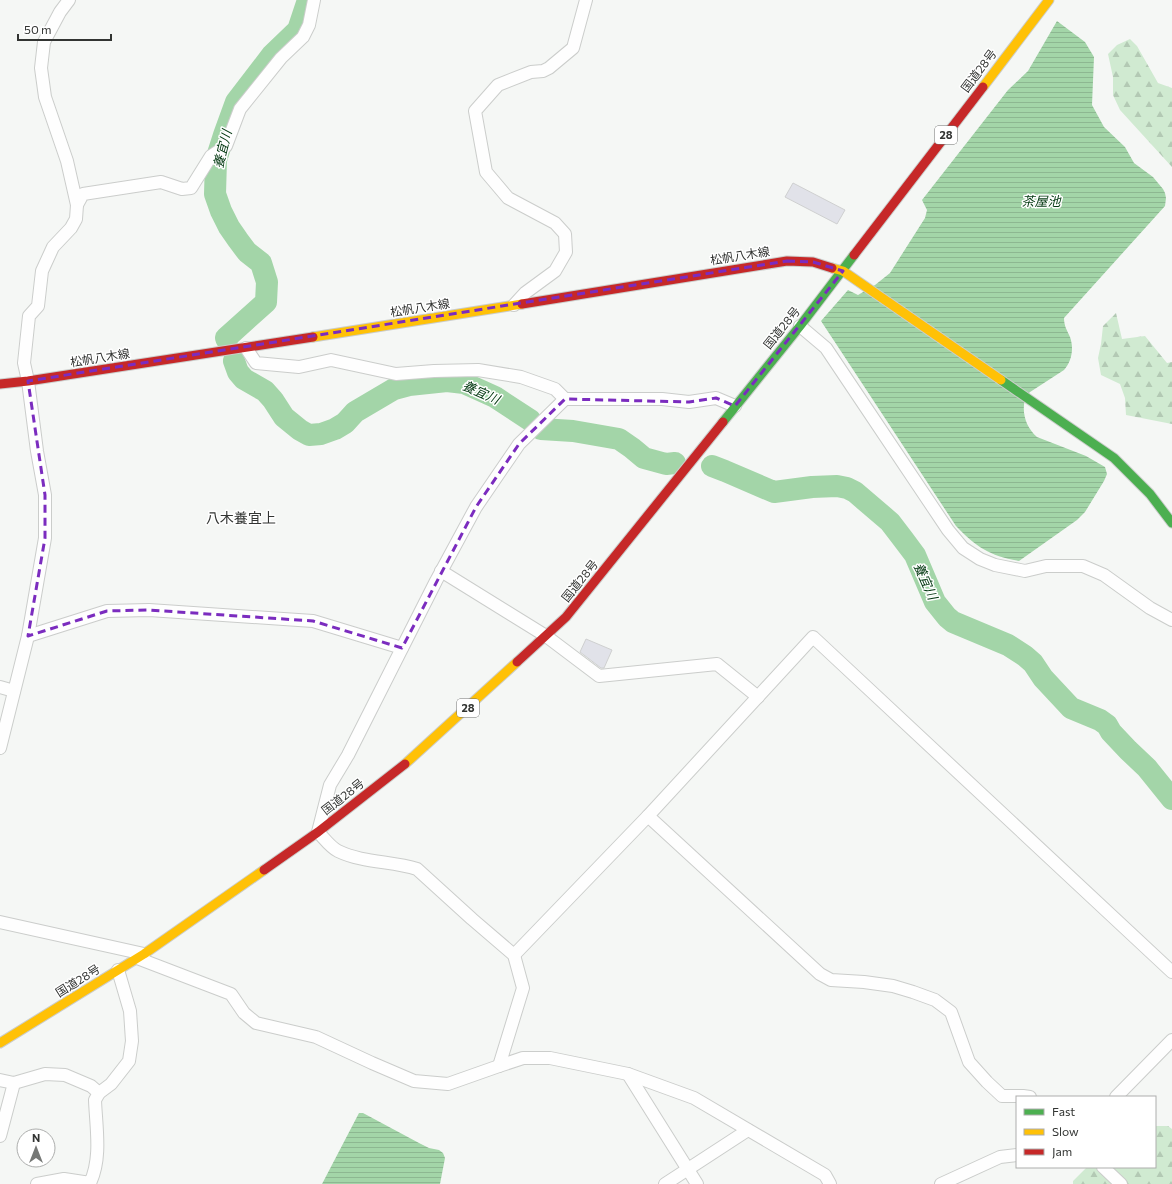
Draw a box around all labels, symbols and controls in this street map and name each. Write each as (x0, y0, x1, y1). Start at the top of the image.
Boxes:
scale bar (18, 16, 111, 42)
text: 50 m (24, 22, 52, 36)
street label: 国道28号 (958, 46, 999, 95)
water label: 養宜川 (210, 126, 235, 170)
road number: 28 (935, 126, 957, 144)
water label: 茶屋池 (1021, 193, 1062, 209)
street label: 松帆八木線 (709, 243, 771, 267)
street label: 松帆八木線 (389, 295, 451, 319)
street label: 国道28号 (760, 304, 802, 351)
street label: 松帆八木線 (69, 345, 131, 369)
water label: 養宜川 (460, 377, 504, 408)
district label: 八木養宜上 (206, 509, 276, 526)
street label: 国道28号 (558, 557, 600, 604)
water label: 養宜川 (911, 560, 942, 604)
road number: 28 (457, 699, 479, 717)
street label: 国道28号 (318, 775, 366, 817)
street label: 国道28号 (53, 961, 102, 999)
legend (1016, 1096, 1156, 1168)
text: Fast (1052, 1104, 1075, 1118)
text: Slow (1052, 1124, 1079, 1138)
north arrow (16, 1128, 56, 1168)
text: N (32, 1131, 40, 1144)
text: Jam (1052, 1144, 1072, 1159)

